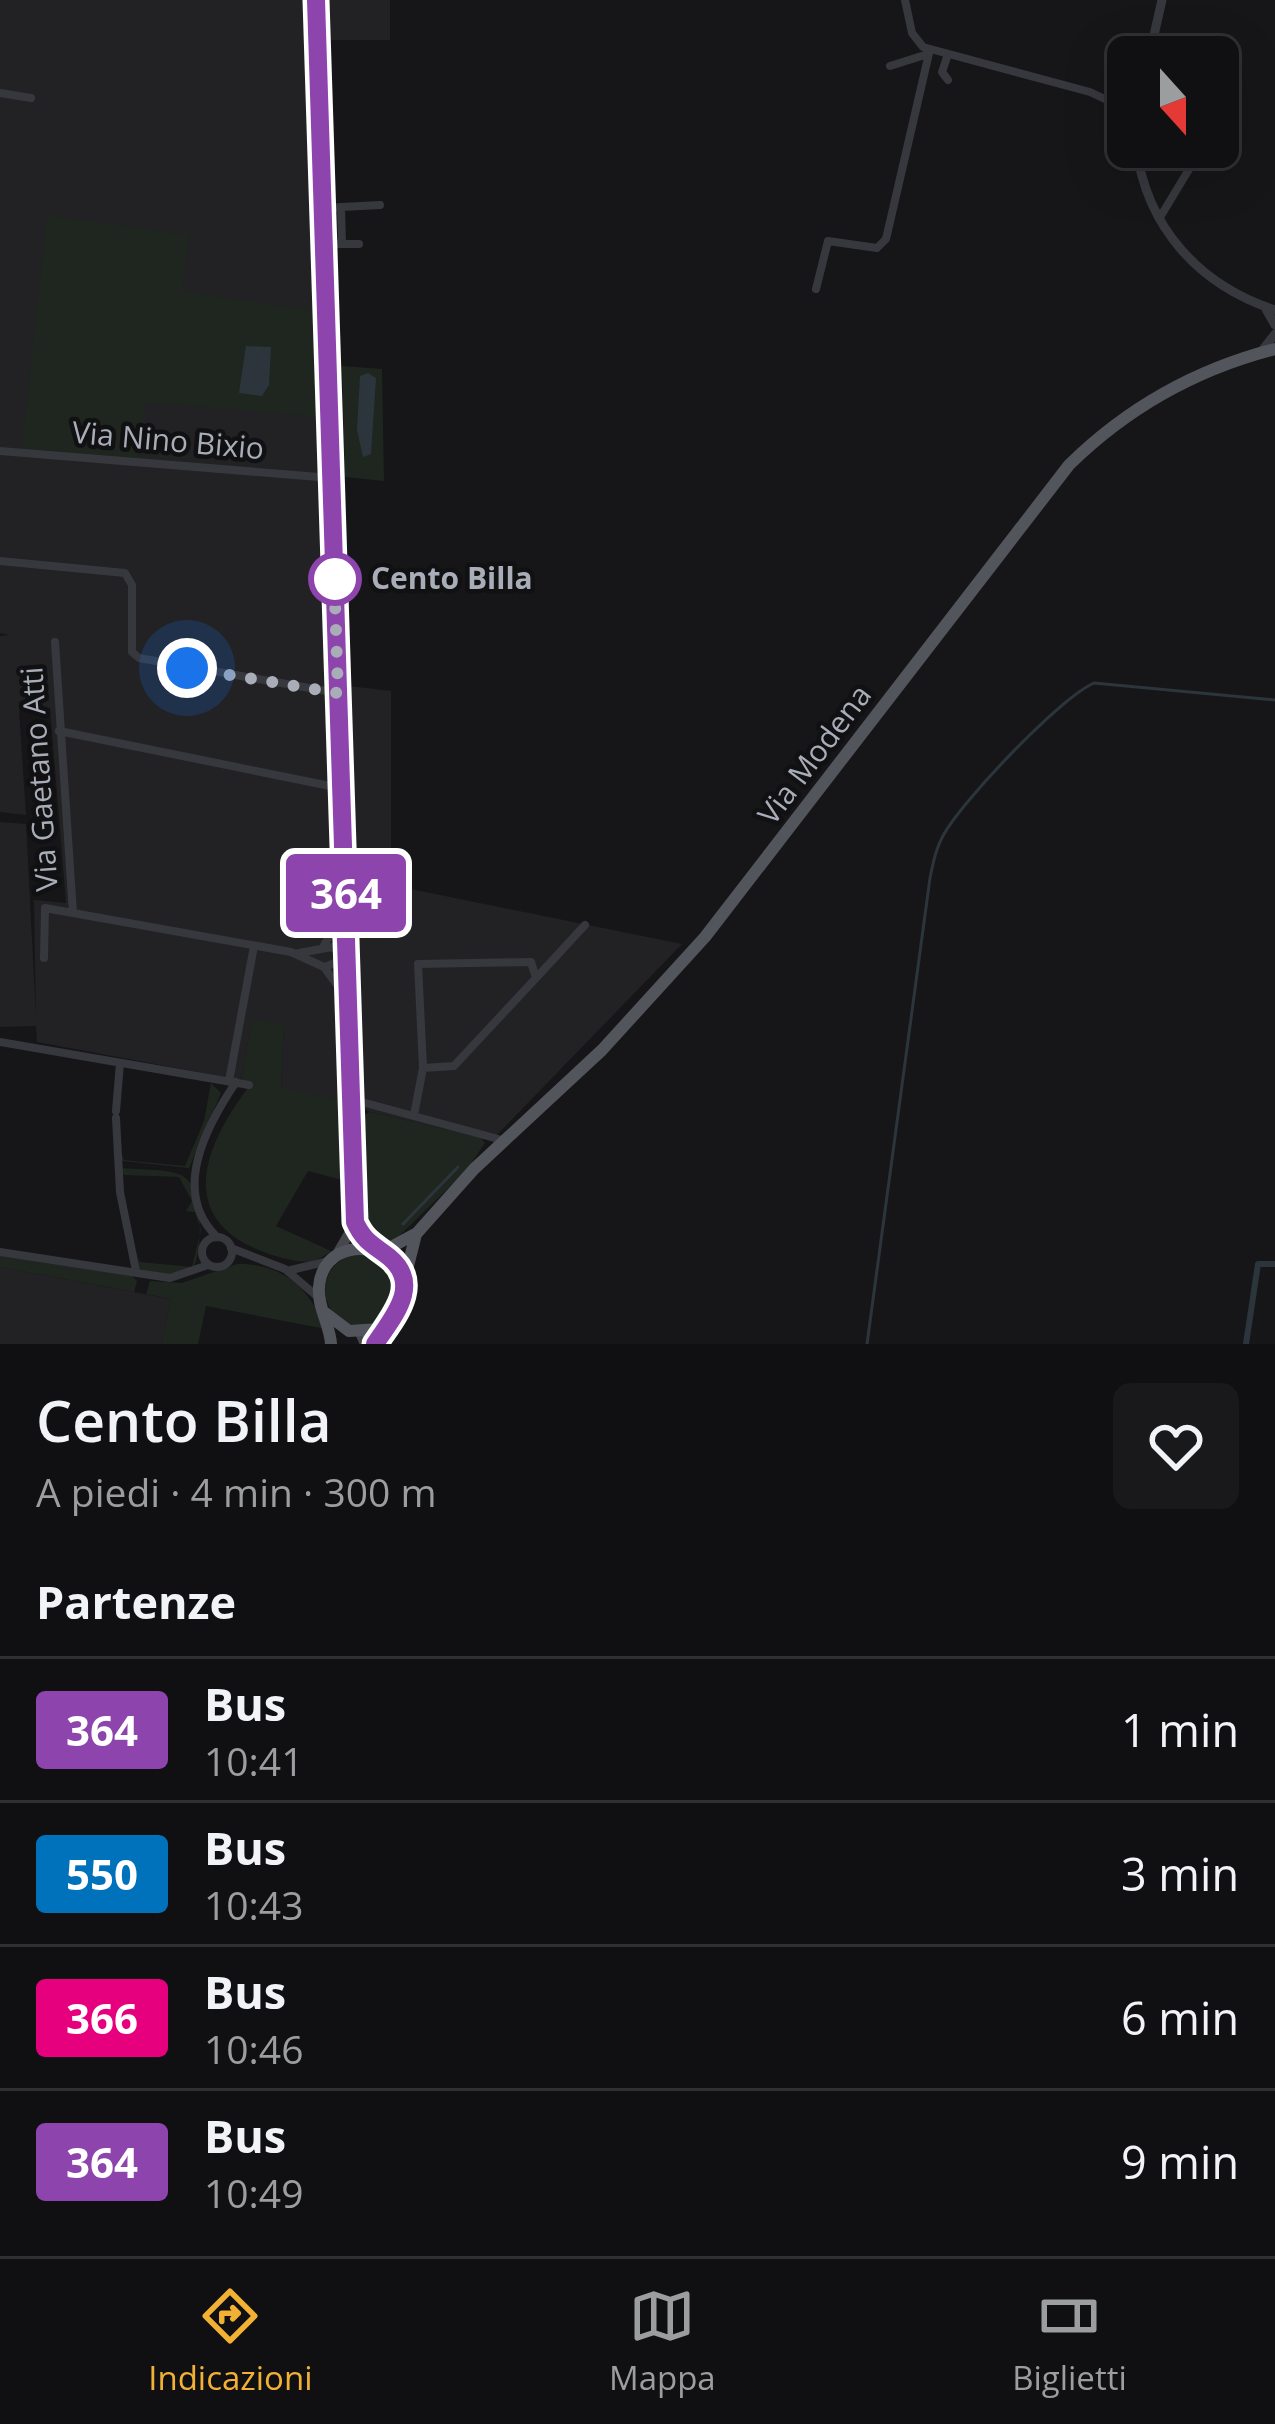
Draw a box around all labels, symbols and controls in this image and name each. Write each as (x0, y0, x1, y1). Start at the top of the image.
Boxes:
north arrow (1107, 36, 1239, 168)
map controls (1107, 36, 1239, 168)
street label: Via Nino Bixio (70, 411, 266, 468)
marker: Cento Billa (310, 554, 360, 604)
place label: Cento Billa (371, 557, 533, 598)
your location (157, 638, 217, 698)
street label: Via Gaetano Atti (10, 666, 67, 893)
street label: Via Modena (748, 676, 880, 832)
line badge: 364 (277, 854, 415, 932)
text: 364 (310, 864, 382, 921)
text: Cento Billa (36, 1381, 332, 1459)
button: heart (1113, 1383, 1239, 1509)
text: A piedi · 4 min · 300 m (36, 1465, 437, 1518)
text: Partenze (36, 1571, 236, 1632)
text: Bus (204, 1673, 286, 1734)
text: 1 min (1121, 1699, 1239, 1760)
text: 364 (66, 1701, 138, 1758)
text: 10:41 (204, 1734, 303, 1787)
text: Bus (204, 1817, 286, 1878)
text: 3 min (1121, 1843, 1239, 1904)
text: 550 (66, 1845, 138, 1902)
text: 10:43 (204, 1878, 303, 1931)
text: Bus (204, 1961, 286, 2022)
text: 6 min (1121, 1987, 1239, 2048)
text: 366 (66, 1989, 138, 2046)
text: 10:46 (204, 2022, 303, 2075)
text: Bus (204, 2105, 286, 2166)
text: 9 min (1121, 2131, 1239, 2192)
text: 364 (66, 2133, 138, 2190)
text: 10:49 (204, 2166, 303, 2219)
tab: Indicazioni (148, 2283, 313, 2400)
tab: Mappa (609, 2283, 716, 2400)
tab: Biglietti (1012, 2283, 1127, 2400)

